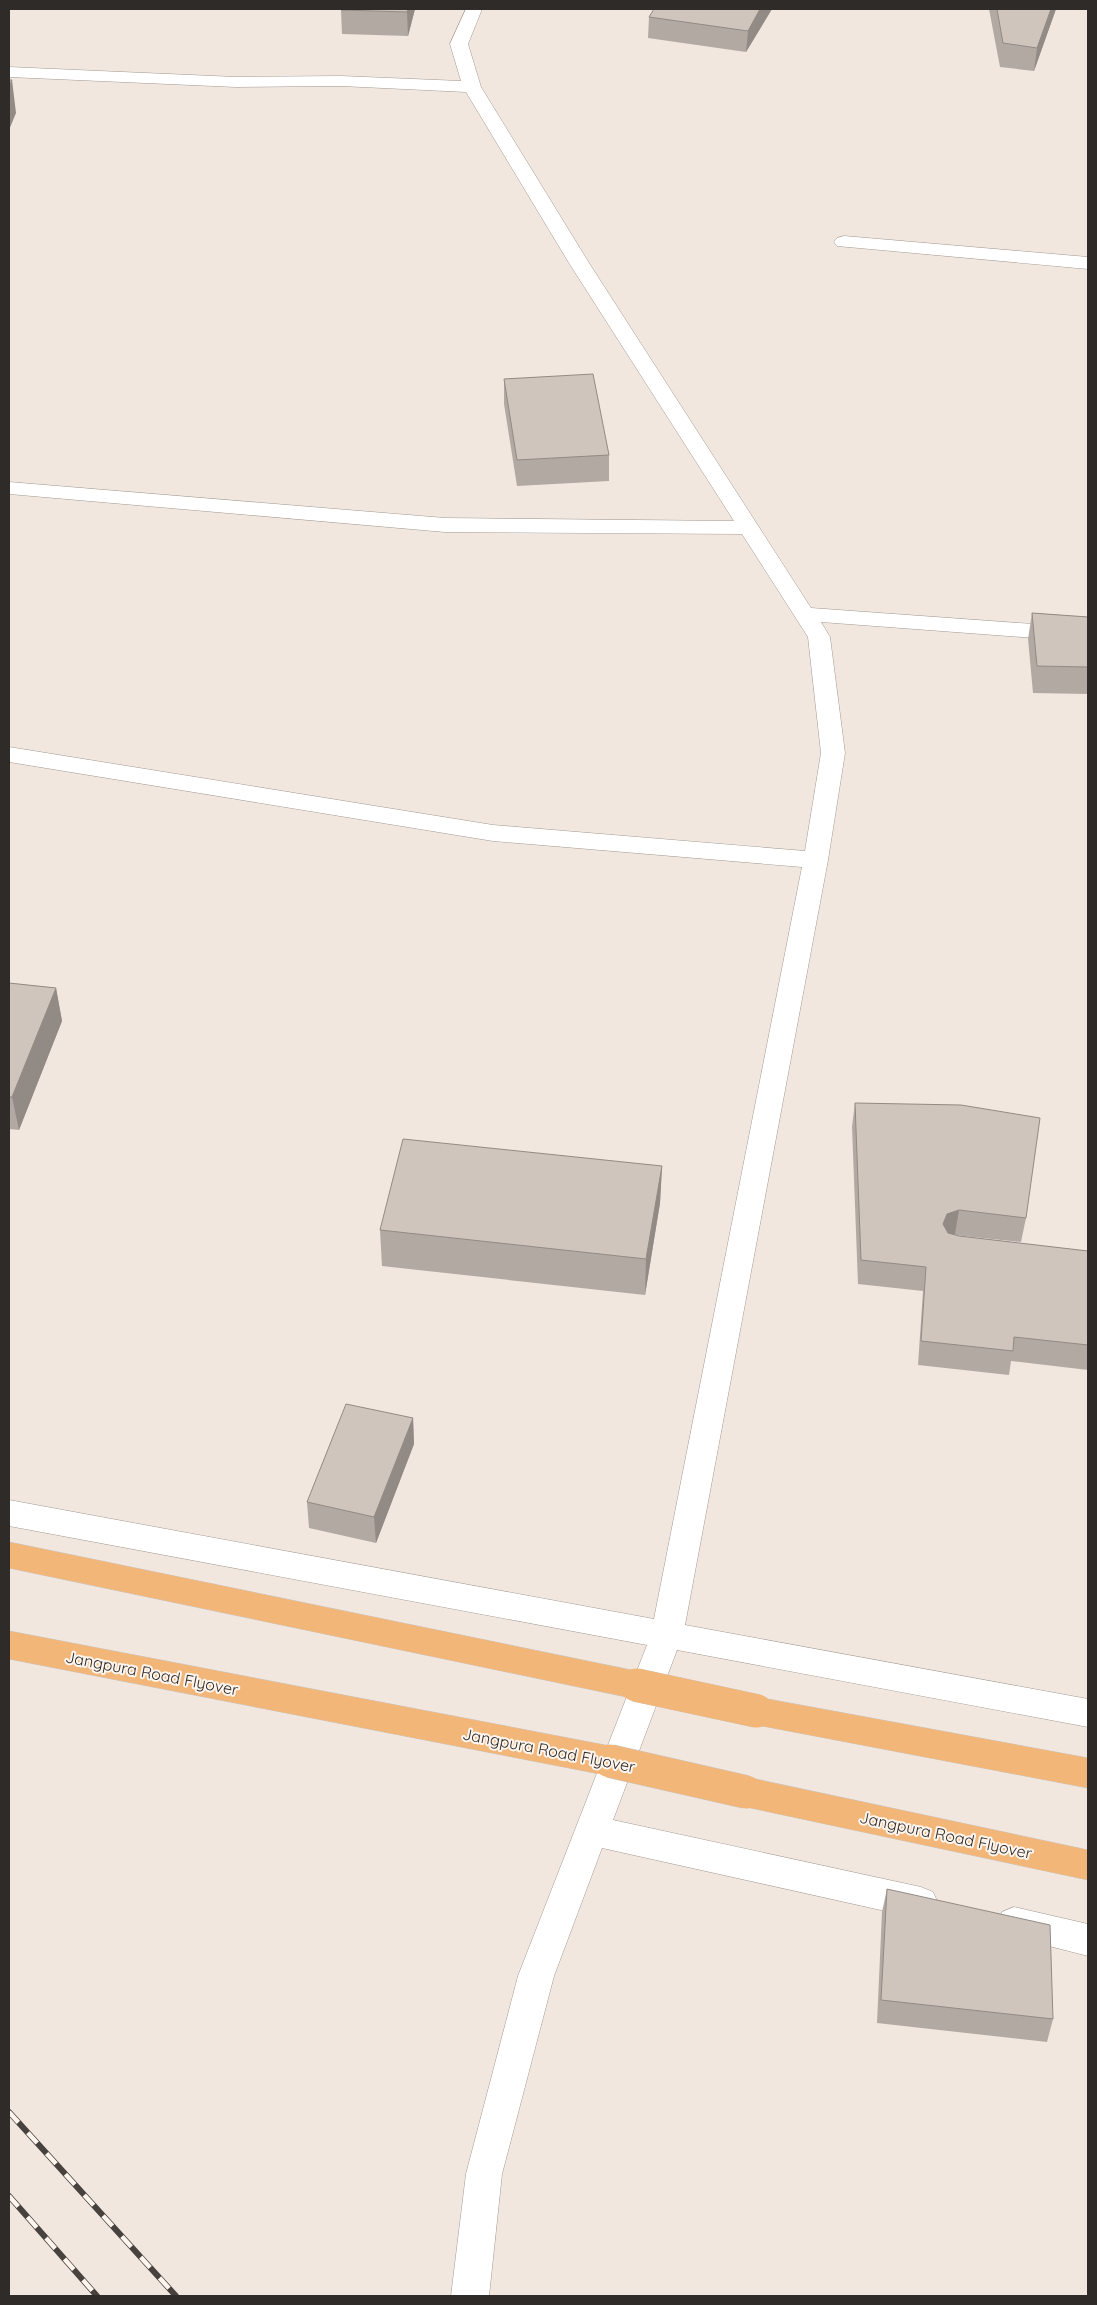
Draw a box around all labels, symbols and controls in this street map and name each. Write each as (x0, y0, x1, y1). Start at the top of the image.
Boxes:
street label: Jangpura Road Flyover (64, 1646, 240, 1700)
street label: Jangpura Road Flyover (461, 1723, 637, 1777)
street label: Jangpura Road Flyover (858, 1807, 1034, 1863)

